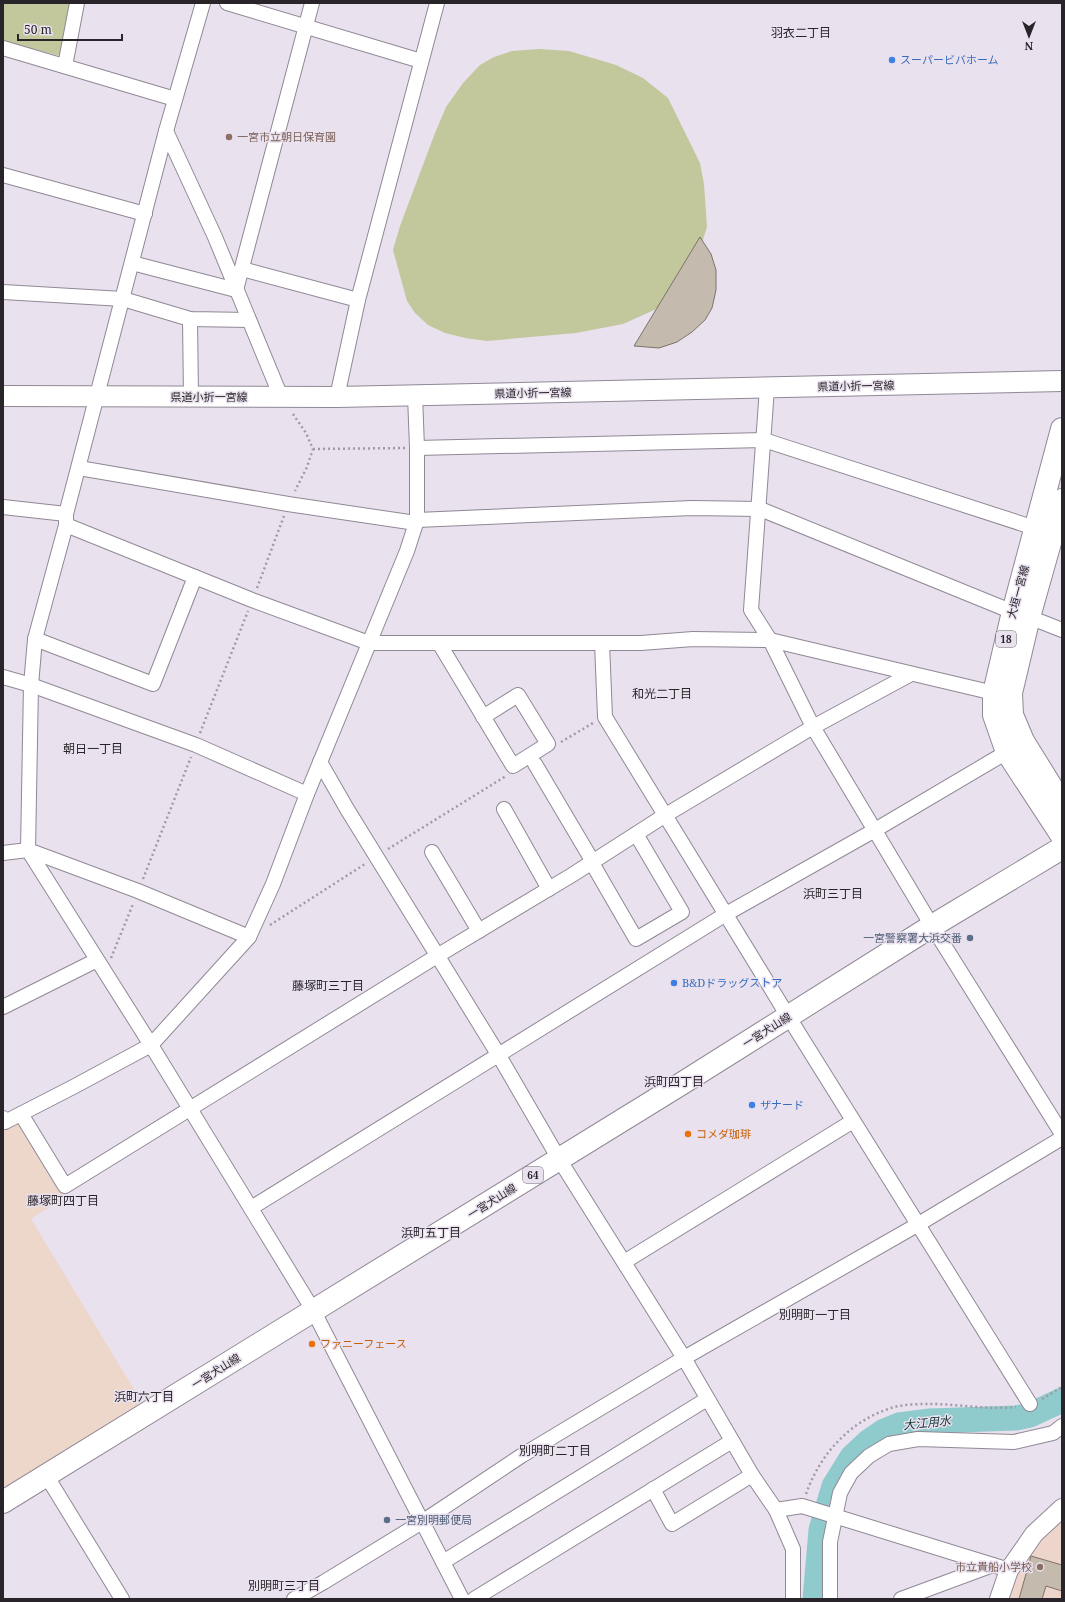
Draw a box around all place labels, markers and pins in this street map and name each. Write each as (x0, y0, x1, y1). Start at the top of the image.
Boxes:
place label: スーパービバホーム (900, 52, 999, 67)
marker: スーパービバホーム (887, 55, 897, 65)
place label: 一宮市立朝日保育園 (237, 129, 336, 144)
marker: 一宮市立朝日保育園 (224, 132, 234, 142)
place label: 一宮警察署大浜交番 (863, 930, 962, 945)
marker: 一宮警察署大浜交番 (965, 933, 975, 943)
place label: B&Dドラッグストア (682, 975, 782, 990)
marker: B&Dドラッグストア (669, 978, 679, 988)
place label: ザナード (760, 1097, 804, 1112)
marker: ザナード (747, 1100, 757, 1110)
place label: コメダ珈琲 (696, 1126, 751, 1141)
marker: コメダ珈琲 (683, 1129, 693, 1139)
place label: ファニーフェース (320, 1336, 407, 1351)
marker: ファニーフェース (307, 1339, 317, 1349)
place label: 一宮別明郵便局 (395, 1512, 472, 1527)
marker: 一宮別明郵便局 (382, 1515, 392, 1525)
place label: 市立貴船小学校 (955, 1559, 1032, 1574)
marker: 市立貴船小学校 (1035, 1562, 1045, 1572)

